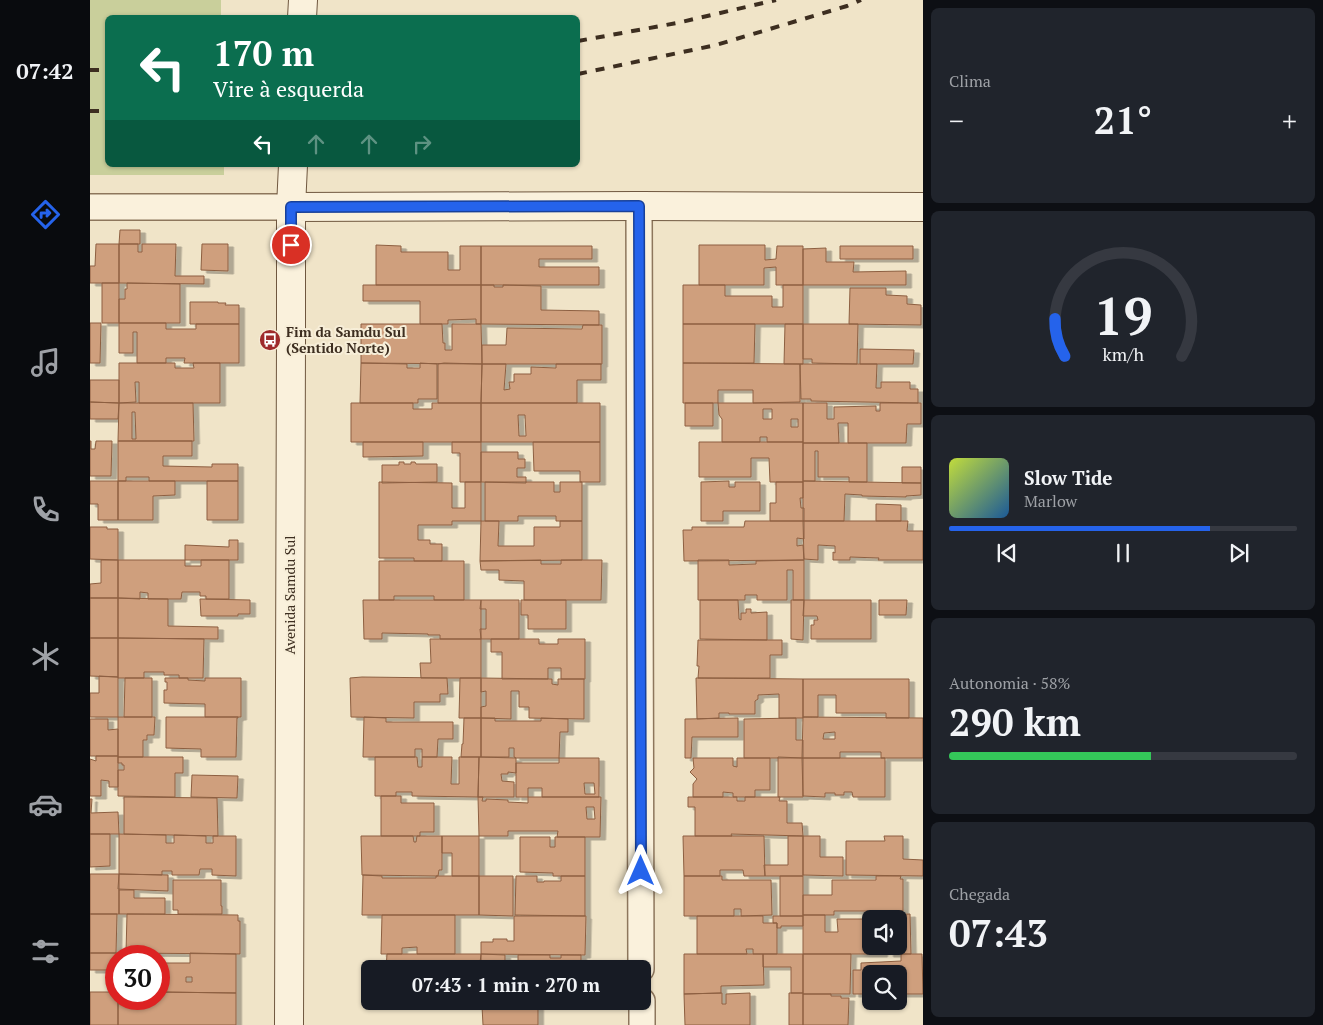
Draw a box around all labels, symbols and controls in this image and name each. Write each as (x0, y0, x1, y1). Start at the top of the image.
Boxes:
text: 170 m (213, 30, 314, 76)
icon: left (130, 35, 195, 100)
text: 07:42 (16, 56, 74, 85)
text: Clima (949, 70, 991, 92)
text: Vire à esquerda (213, 74, 364, 103)
text: 21° (1094, 95, 1152, 145)
text: − (949, 102, 964, 139)
text: + (1282, 102, 1297, 139)
icon: left (249, 130, 277, 158)
icon: ahead (302, 130, 330, 158)
icon: ahead (355, 130, 383, 158)
icon: right (408, 130, 436, 158)
icon: directions (28, 197, 63, 232)
pin (270, 224, 312, 266)
icon: arrive (277, 231, 305, 259)
text: 19 (1094, 281, 1152, 350)
place label: Fim da Samdu Sul (Sentido Norte) (286, 322, 406, 357)
bus stop icon: Fim da Samdu Sul (Sentido Norte) (258, 328, 282, 352)
text: km/h (1102, 342, 1144, 366)
icon: music (28, 345, 63, 380)
text: Slow Tide (1024, 465, 1113, 490)
text: Marlow (1024, 490, 1077, 512)
icon: phone (28, 492, 63, 527)
street label: Avenida Samdu Sul (280, 536, 299, 654)
icon: previous (993, 539, 1021, 567)
icon: pause (1109, 539, 1137, 567)
icon: next (1225, 539, 1253, 567)
icon: climate (28, 639, 63, 674)
text: Autonomia · 58% (949, 672, 1071, 694)
text: 290 km (949, 697, 1081, 747)
icon: car (28, 787, 63, 822)
position arrow (614, 844, 666, 896)
text: Chegada (949, 883, 1010, 905)
text: 07:43 (949, 908, 1048, 958)
map controls (862, 910, 907, 1010)
button: sound (862, 910, 907, 955)
icon: filters (28, 934, 63, 969)
speed limit sign: 30 (105, 945, 170, 1010)
button: search (862, 965, 907, 1010)
text: 07:43 · 1 min · 270 m (412, 972, 600, 997)

